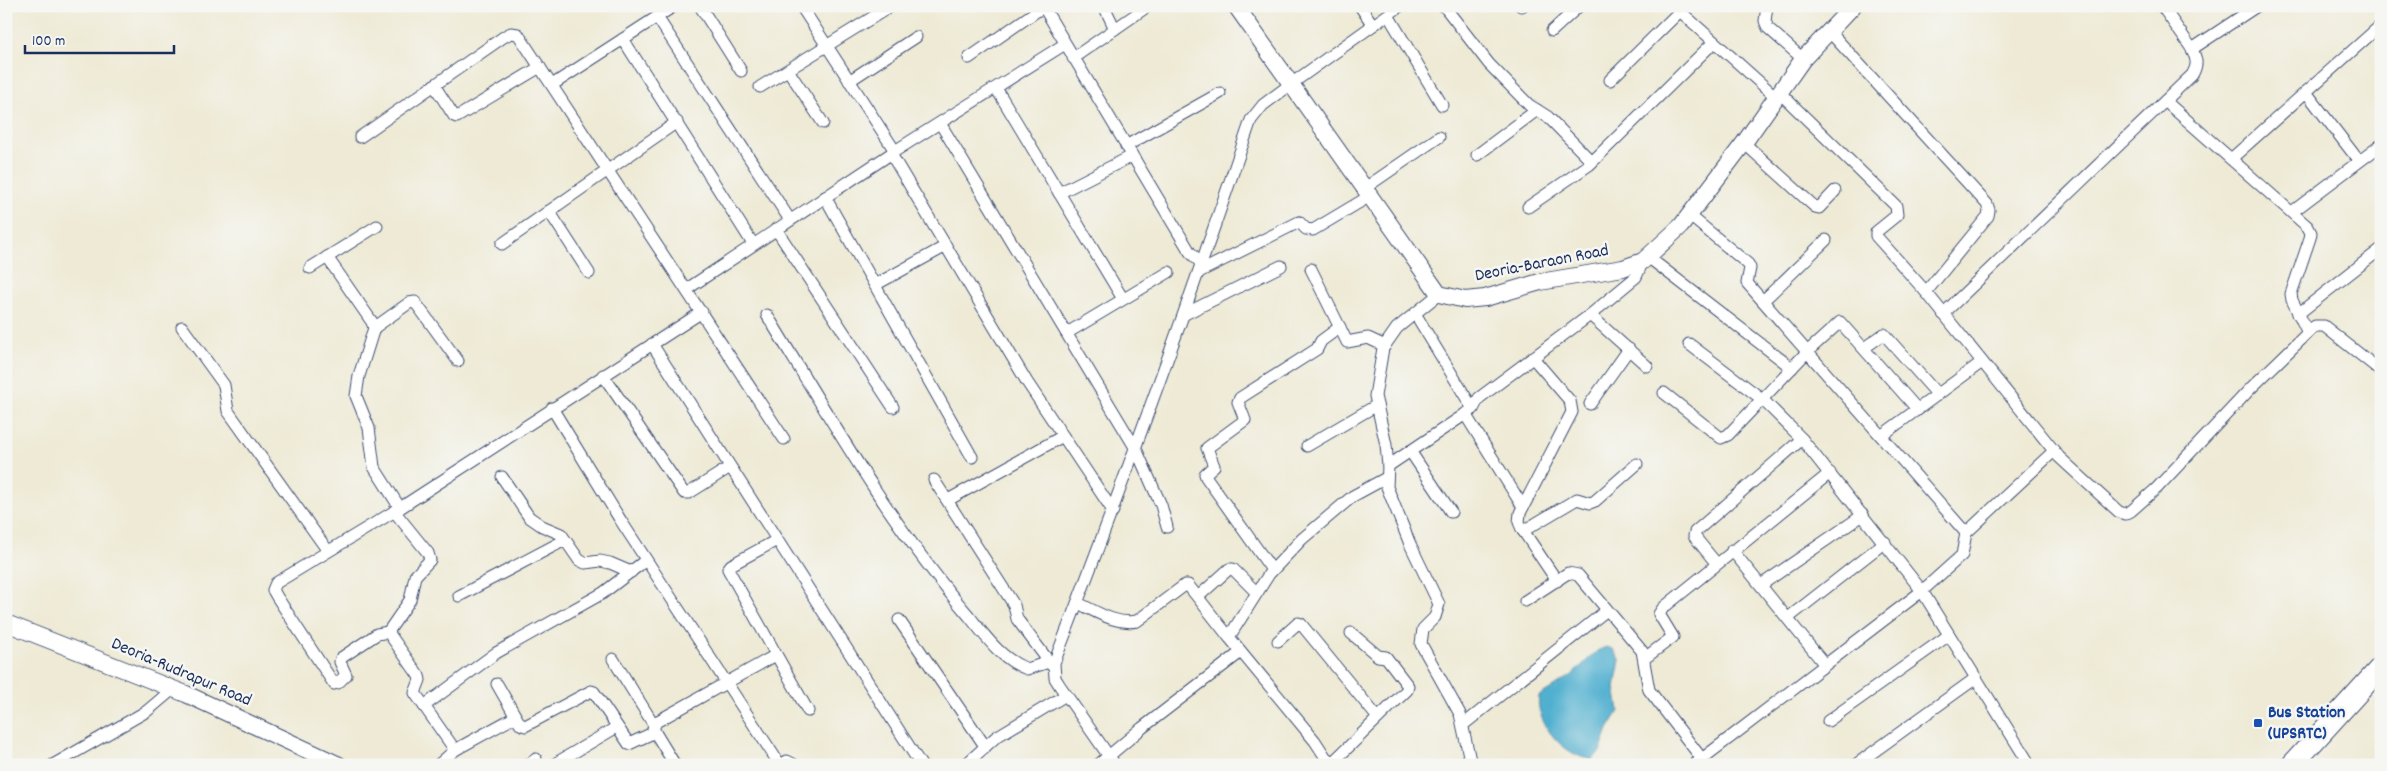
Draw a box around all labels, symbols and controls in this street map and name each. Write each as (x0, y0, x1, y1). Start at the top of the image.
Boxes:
scale bar (25, 22, 174, 54)
text: 100 m (32, 31, 65, 53)
street label: Deoria-Baraon Road (1473, 239, 1611, 289)
street label: Deoria-Rudrapur Road (107, 632, 255, 714)
place label: Bus Station (UPSRTC) (2268, 701, 2345, 747)
marker: Bus Station (UPSRTC) (2252, 717, 2264, 729)

